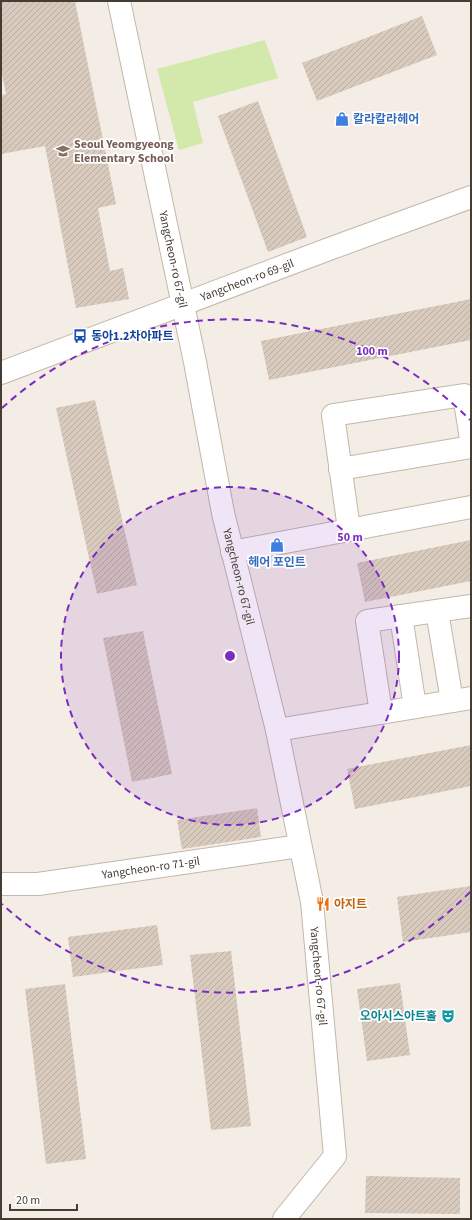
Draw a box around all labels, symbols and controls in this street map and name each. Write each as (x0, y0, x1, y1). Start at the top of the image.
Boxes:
shop icon: 칼라칼라헤어 (334, 111, 350, 127)
place label: 칼라칼라헤어 (353, 111, 419, 128)
place label: Seoul Yeomgyeong Elementary School (74, 136, 174, 167)
school or university icon: Seoul Yeomgyeong Elementary School (55, 143, 71, 159)
street label: Yangcheon-ro 67-gil (154, 208, 191, 310)
street label: Yangcheon-ro 69-gil (197, 255, 296, 306)
bus stop icon: 동아1.2차아파트 (72, 328, 88, 344)
place label: 동아1.2차아파트 (91, 328, 174, 345)
text: 100 m (356, 343, 388, 360)
street label: Yangcheon-ro 67-gil (218, 526, 259, 627)
text: 50 m (337, 529, 363, 546)
shop icon: 헤어 포인트 (269, 537, 285, 553)
place label: 헤어 포인트 (248, 554, 306, 571)
centre of rings (223, 649, 237, 663)
street label: Yangcheon-ro 71-gil (100, 853, 201, 884)
restaurant icon: 아지트 (315, 896, 331, 912)
place label: 아지트 (334, 896, 367, 913)
street label: Yangcheon-ro 67-gil (305, 925, 331, 1026)
place label: 오아시스아트홀 (360, 1008, 437, 1025)
theatre icon: 오아시스아트홀 (440, 1008, 456, 1024)
scale bar (10, 1186, 77, 1212)
text: 20 m (16, 1192, 40, 1209)

